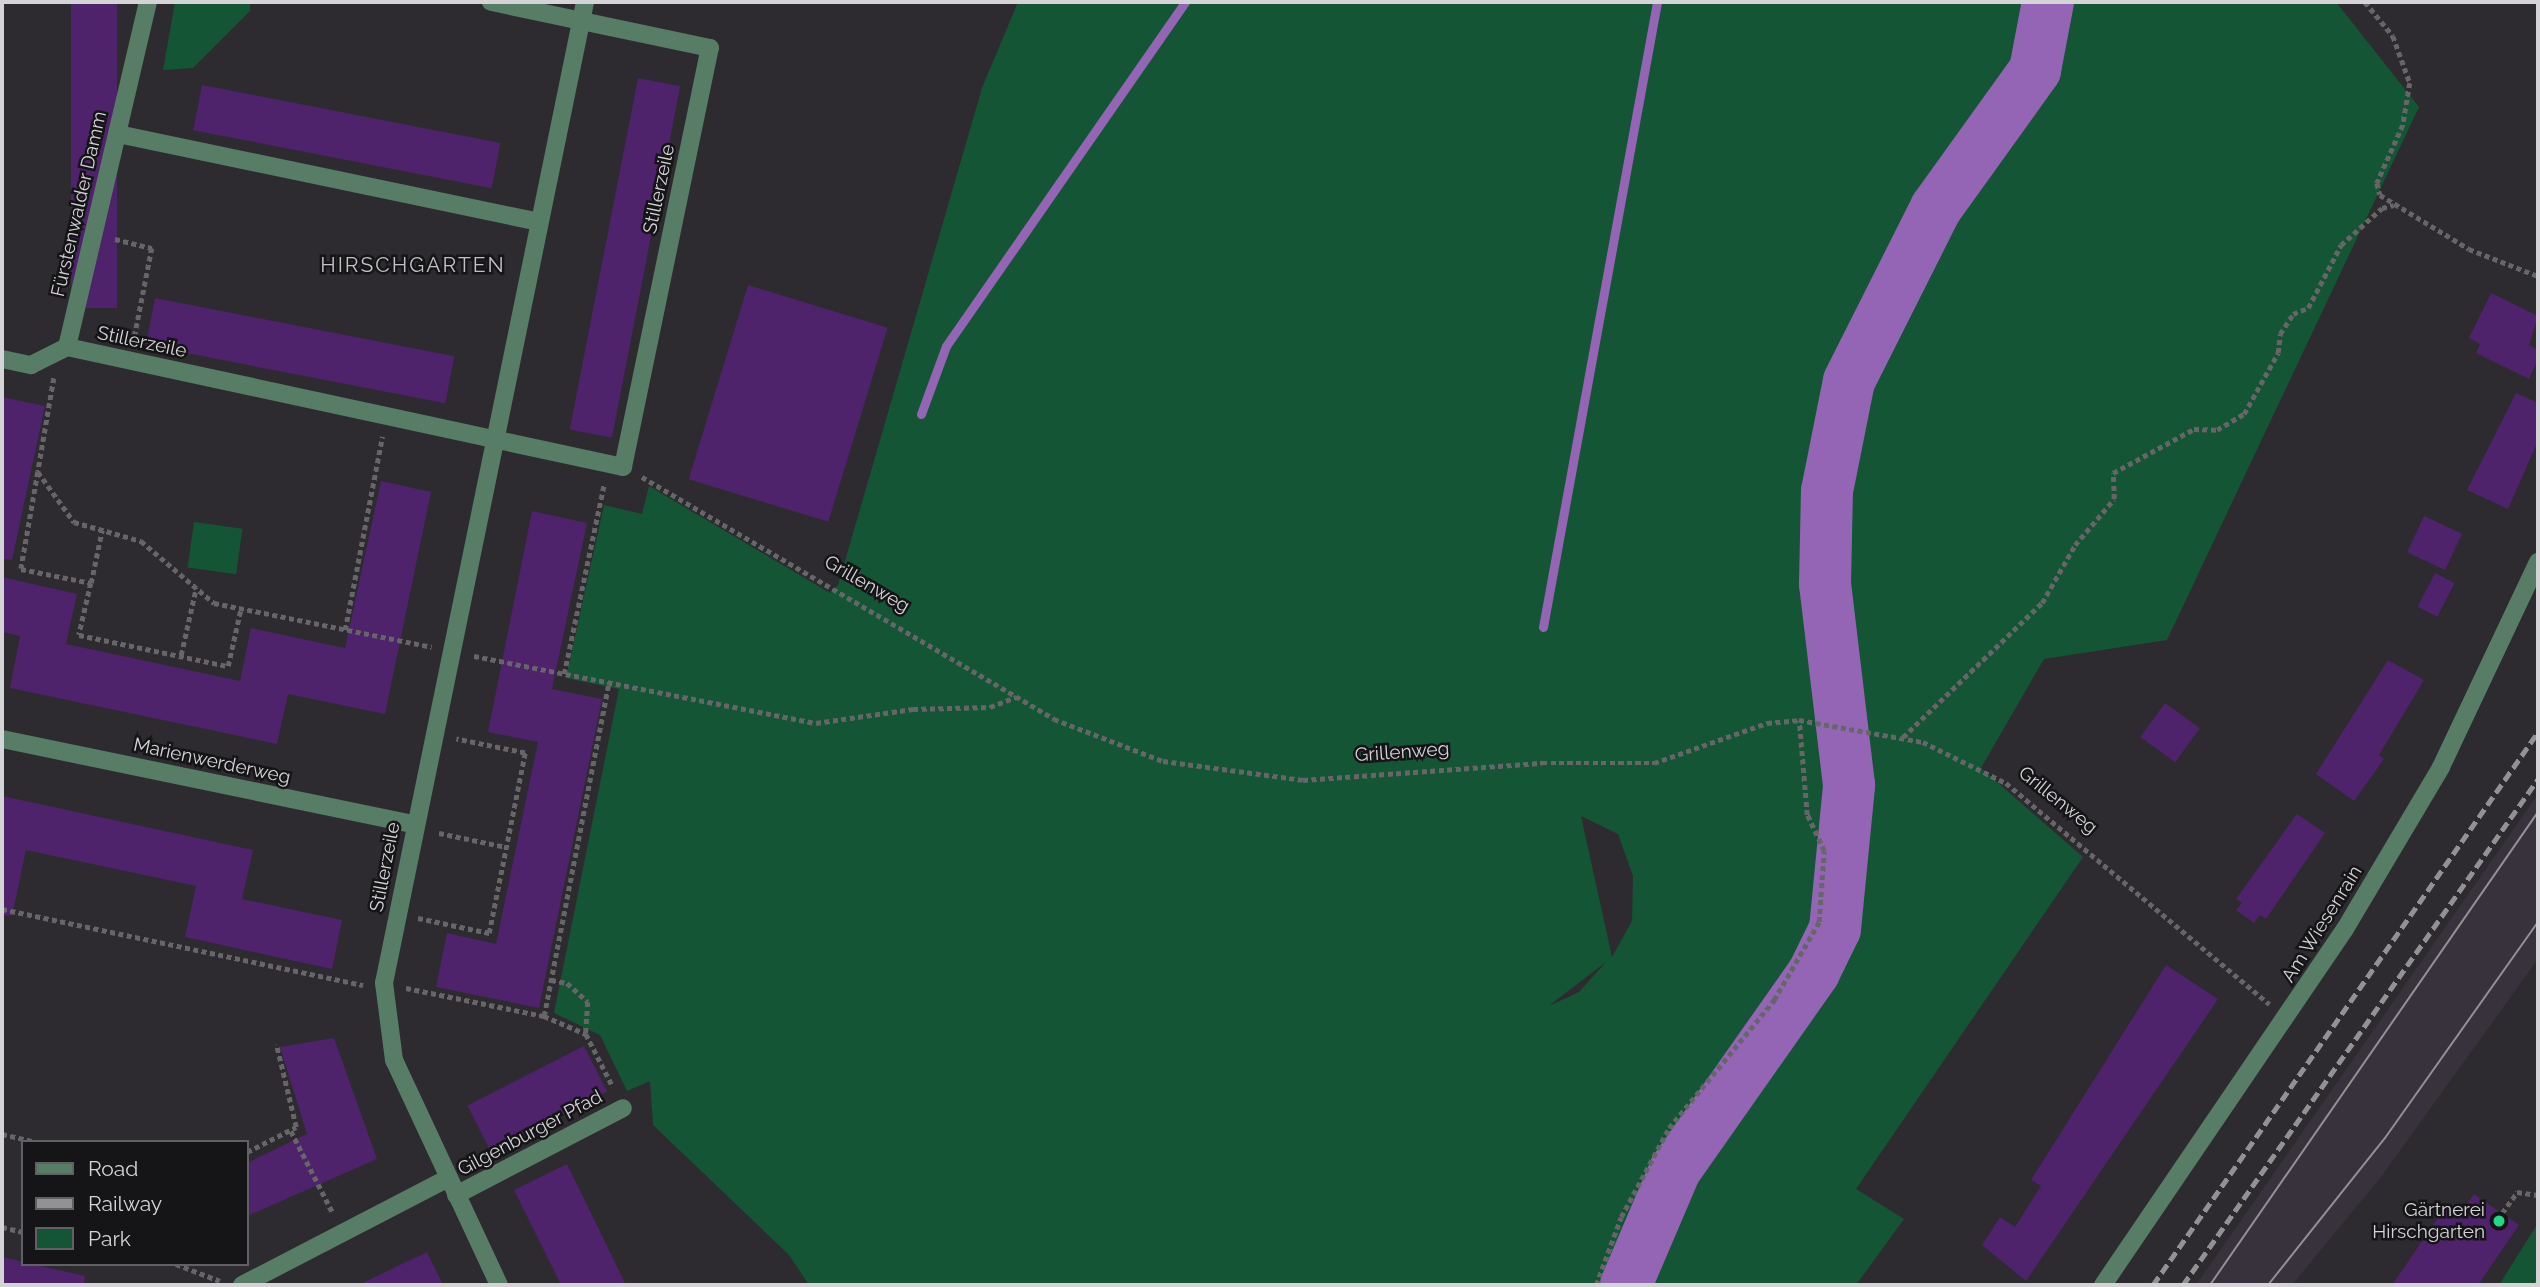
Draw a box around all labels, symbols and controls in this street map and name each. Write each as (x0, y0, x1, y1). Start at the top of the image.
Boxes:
street label: Fürstenwalder Damm (47, 109, 111, 299)
street label: Stillerzeile (638, 142, 680, 236)
district label: HIRSCHGARTEN (322, 252, 504, 278)
street label: Stillerzeile (95, 321, 189, 363)
street label: Grillenweg (820, 550, 914, 618)
street label: Marienwerderweg (131, 733, 293, 789)
street label: Grillenweg (1354, 737, 1450, 767)
street label: Grillenweg (2014, 761, 2102, 839)
street label: Stillerzeile (365, 820, 405, 914)
street label: Am Wiesenrain (2277, 861, 2367, 987)
street label: Gilgenburger Pfad (454, 1085, 606, 1181)
legend (21, 1140, 248, 1266)
text: Road (88, 1156, 138, 1181)
text: Railway (88, 1191, 162, 1216)
place label: Gärtnerei Hirschgarten (2372, 1199, 2485, 1243)
marker: Gärtnerei Hirschgarten (2491, 1213, 2507, 1229)
text: Park (88, 1226, 131, 1251)

